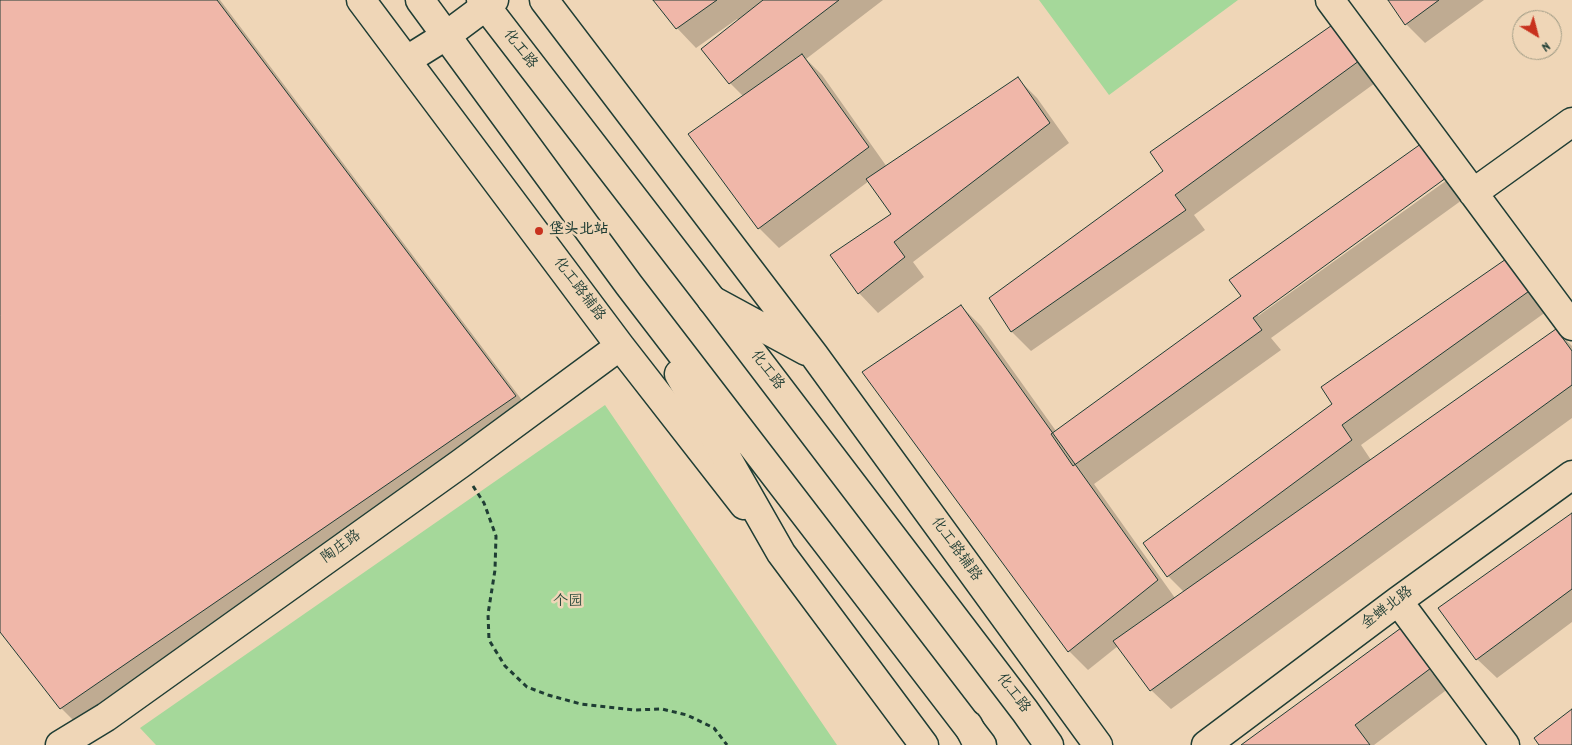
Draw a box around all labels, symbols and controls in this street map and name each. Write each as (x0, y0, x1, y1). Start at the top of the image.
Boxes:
north arrow (1512, 10, 1562, 60)
street label: 化工路 (498, 27, 540, 73)
text: N (1537, 36, 1554, 56)
place label: 垡头北站 (549, 222, 609, 240)
marker: 垡头北站 (533, 225, 545, 237)
street label: 化工路辅路 (548, 255, 608, 325)
street label: 化工路 (745, 348, 787, 394)
street label: 化工路辅路 (926, 514, 984, 586)
street label: 陶庄路 (319, 527, 365, 569)
street label: 金蝉北路 (1359, 584, 1417, 634)
park label: 个园 (553, 594, 583, 612)
street label: 化工路 (991, 671, 1033, 717)

